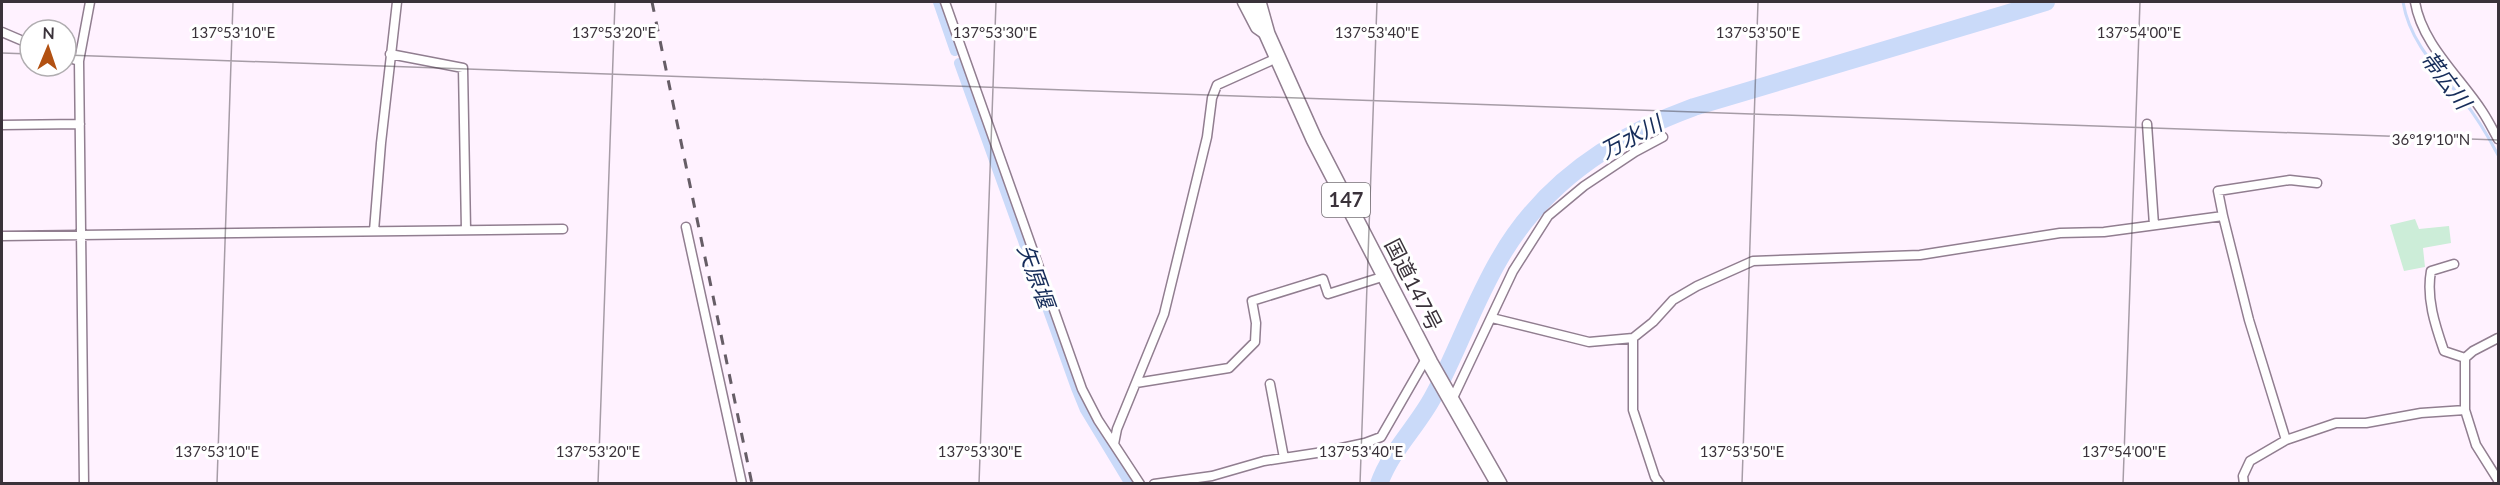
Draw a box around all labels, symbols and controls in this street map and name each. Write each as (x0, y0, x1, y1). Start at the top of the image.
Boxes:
north arrow (18, 18, 78, 78)
text: N (42, 23, 55, 42)
text: 137°53'10"E (191, 23, 275, 41)
text: 137°53'20"E (572, 23, 656, 41)
text: 137°53'30"E (953, 23, 1037, 41)
text: 137°53'40"E (1335, 23, 1419, 41)
text: 137°53'50"E (1716, 23, 1800, 41)
text: 137°54'00"E (2097, 23, 2181, 41)
water label: 帯広川 (2416, 45, 2478, 116)
water label: 万水川 (1595, 108, 1668, 164)
text: 36°19'10"N (2392, 130, 2470, 148)
road number: 147 (1322, 183, 1370, 217)
street label: 国道147号 (1381, 234, 1448, 334)
water label: 矢原堰 (1012, 240, 1062, 315)
text: 137°53'10"E (175, 442, 259, 460)
text: 137°53'20"E (556, 442, 640, 460)
text: 137°53'30"E (938, 442, 1022, 460)
text: 137°53'40"E (1319, 442, 1403, 460)
text: 137°53'50"E (1700, 442, 1784, 460)
text: 137°54'00"E (2082, 442, 2166, 460)

